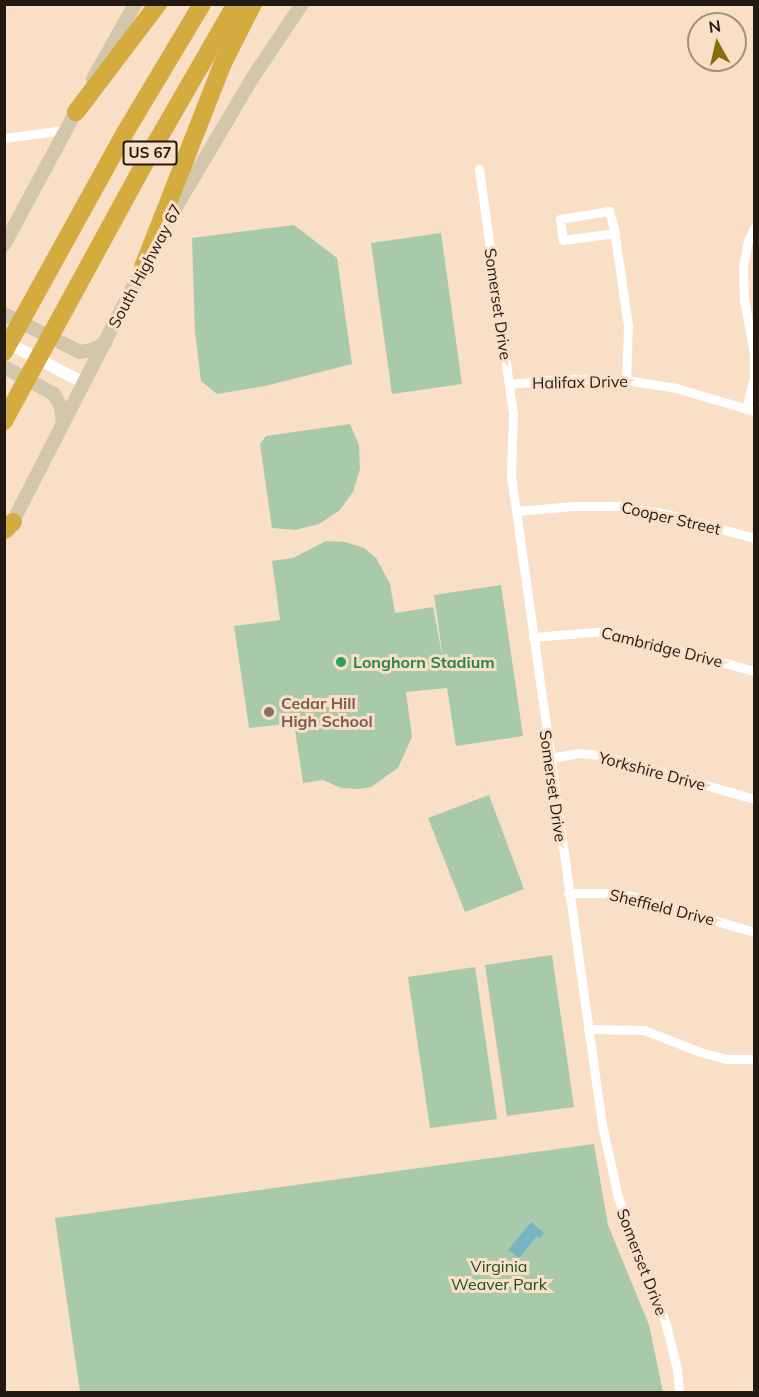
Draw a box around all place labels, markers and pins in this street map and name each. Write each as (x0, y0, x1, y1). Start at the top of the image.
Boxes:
place label: Longhorn Stadium (353, 652, 495, 672)
marker: Longhorn Stadium (334, 655, 348, 669)
place label: Cedar Hill High School (281, 693, 373, 731)
marker: Cedar Hill High School (262, 705, 276, 719)

